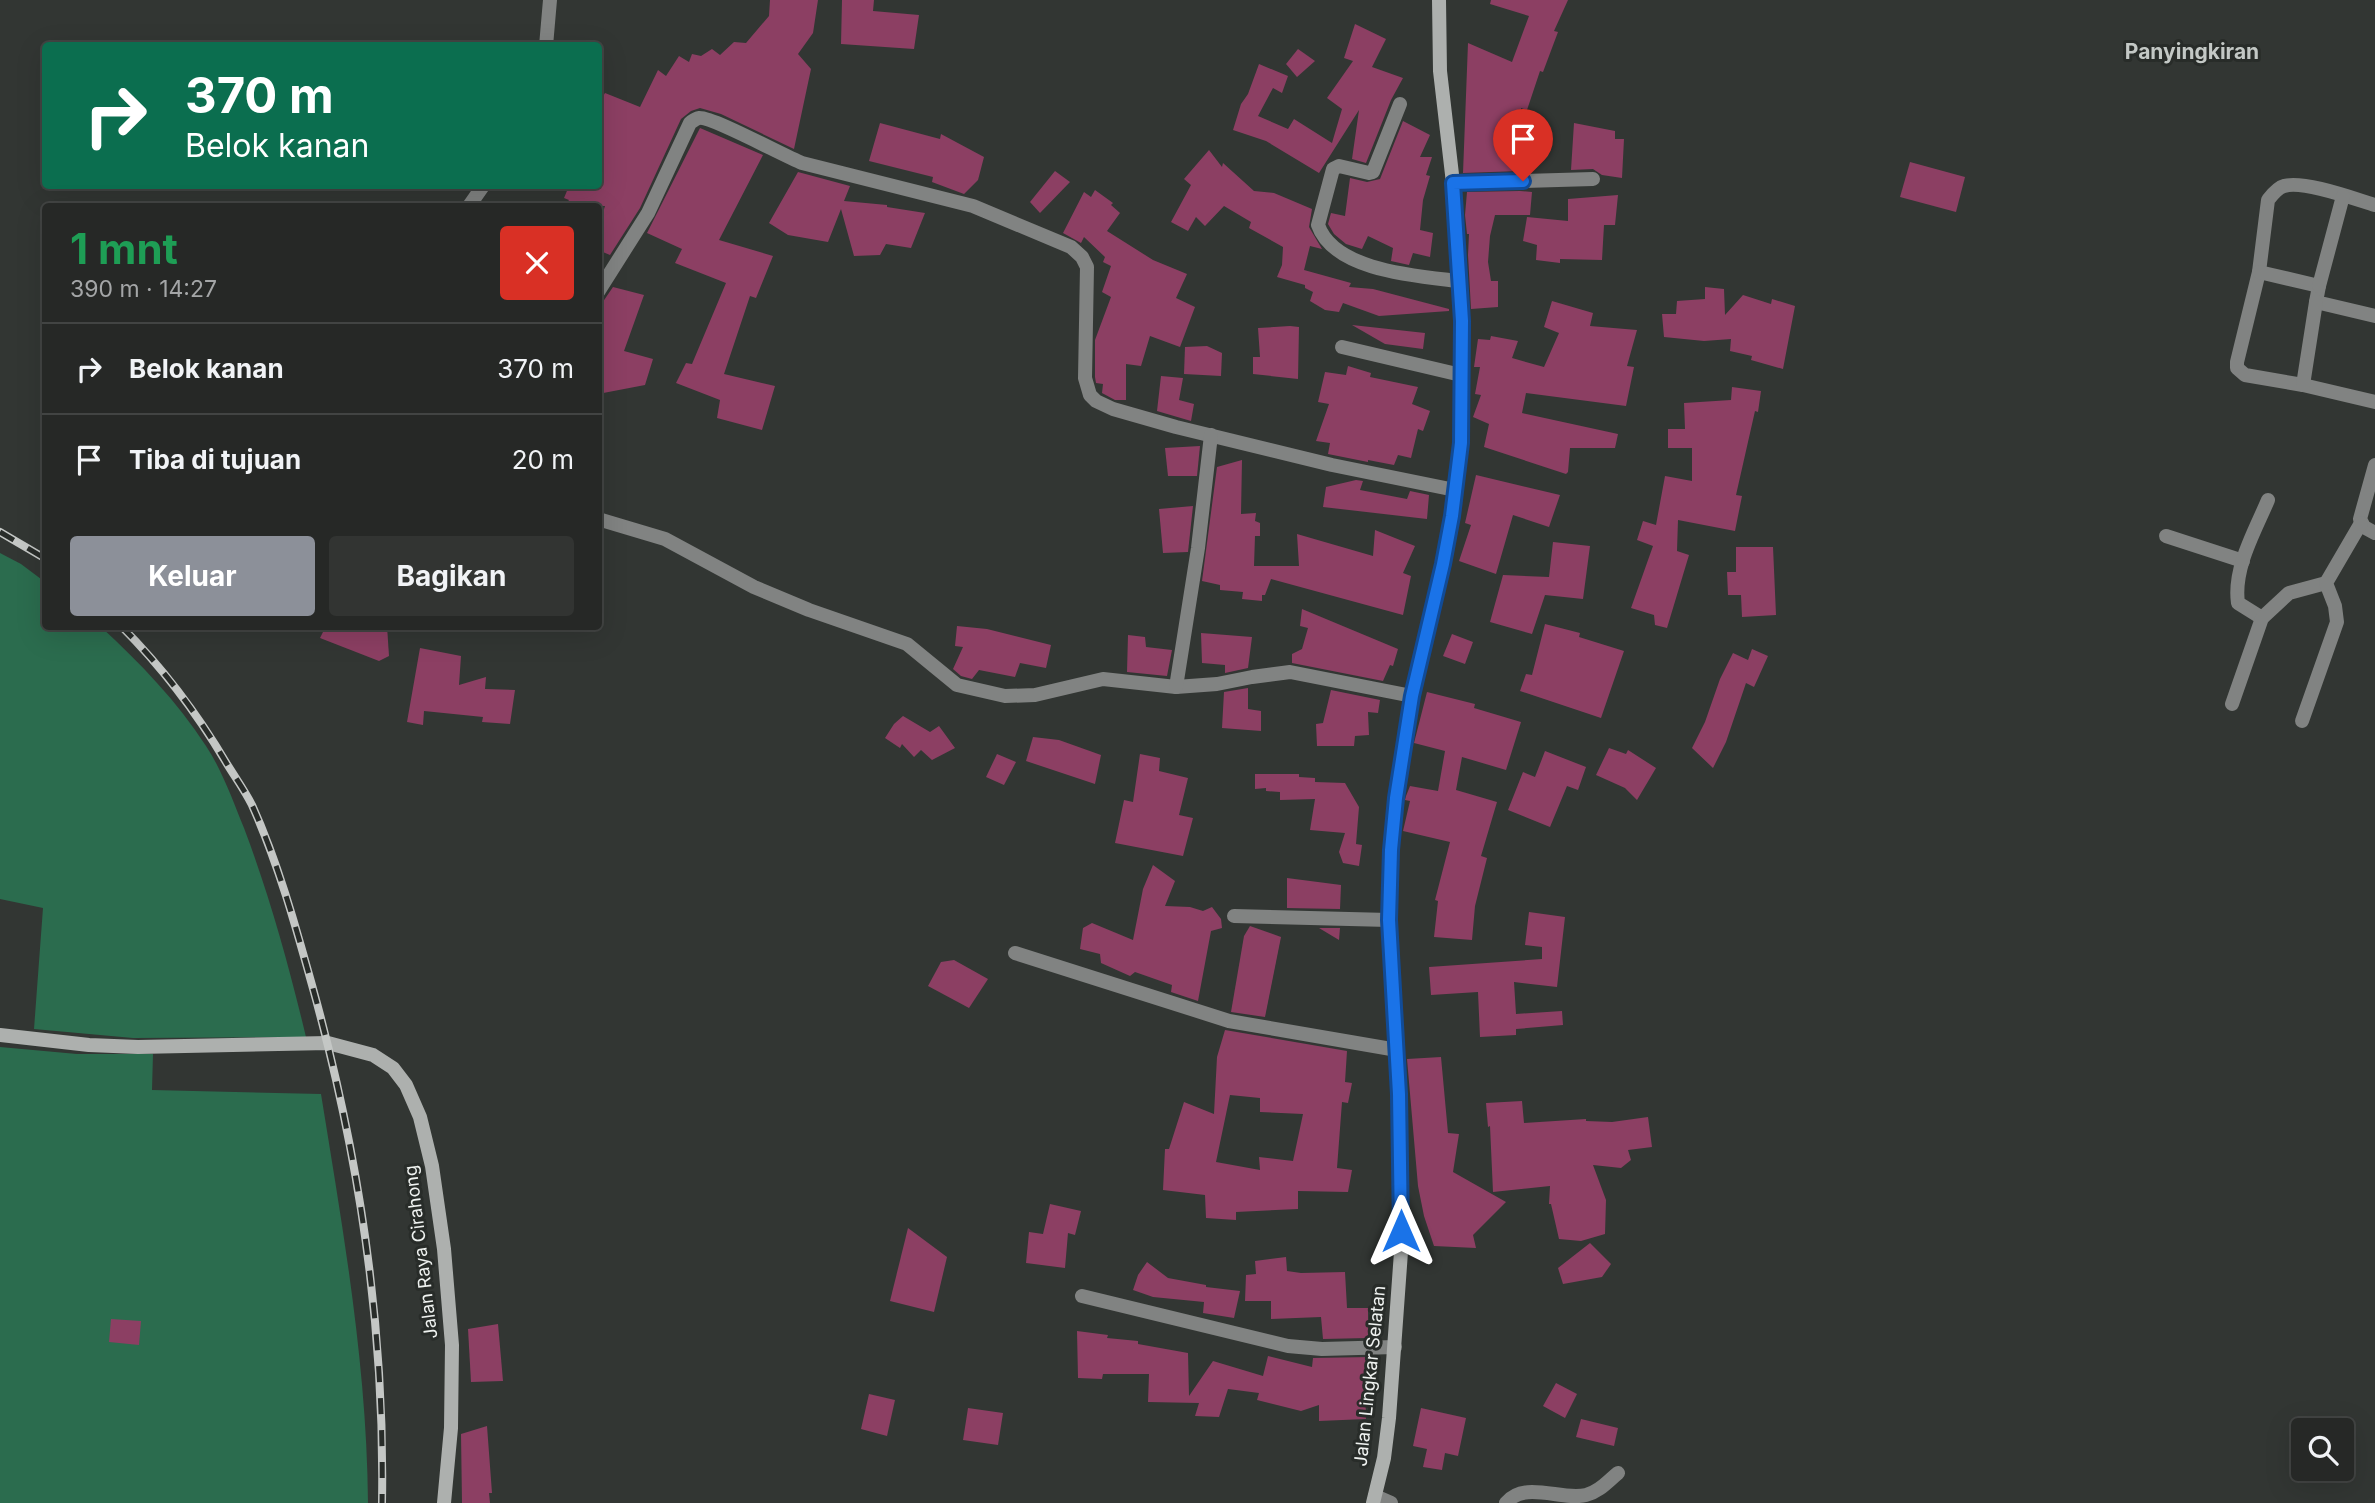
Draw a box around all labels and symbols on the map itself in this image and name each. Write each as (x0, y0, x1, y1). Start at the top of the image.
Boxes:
district label: Panyingkiran (2125, 39, 2259, 64)
pin (1493, 109, 1553, 181)
street label: Jalan Raya Cirahong (399, 1164, 442, 1340)
position arrow (1364, 1194, 1438, 1268)
street label: Jalan Lingkar Selatan (1350, 1284, 1389, 1467)

